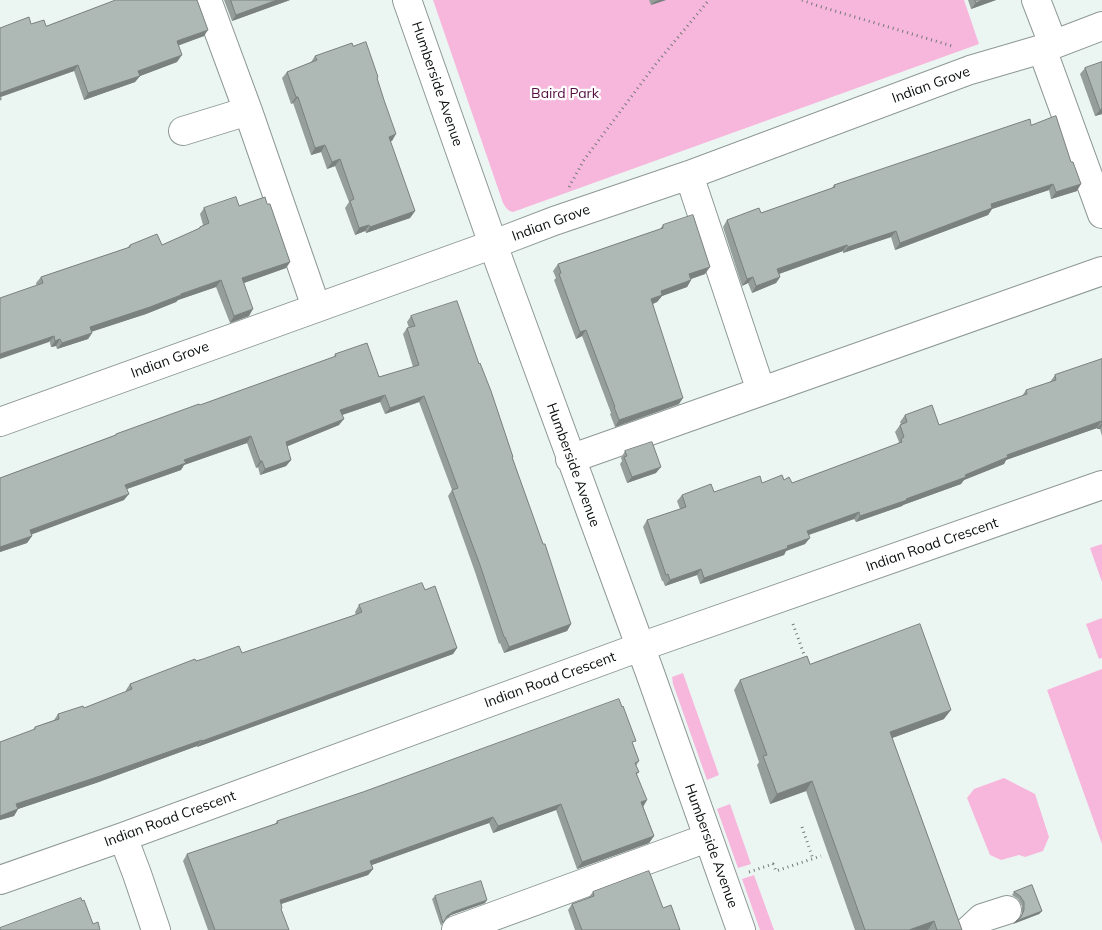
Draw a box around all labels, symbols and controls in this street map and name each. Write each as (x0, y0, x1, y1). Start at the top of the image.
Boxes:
street label: Humberside Avenue (408, 19, 466, 149)
street label: Indian Grove (890, 63, 972, 107)
park label: Baird Park (531, 86, 599, 102)
street label: Indian Grove (510, 201, 592, 245)
street label: Indian Grove (129, 338, 211, 382)
street label: Humberside Avenue (543, 401, 603, 529)
street label: Indian Road Crescent (864, 515, 1000, 575)
street label: Indian Road Crescent (482, 648, 618, 712)
street label: Humberside Avenue (681, 782, 741, 910)
street label: Indian Road Crescent (102, 787, 238, 851)

